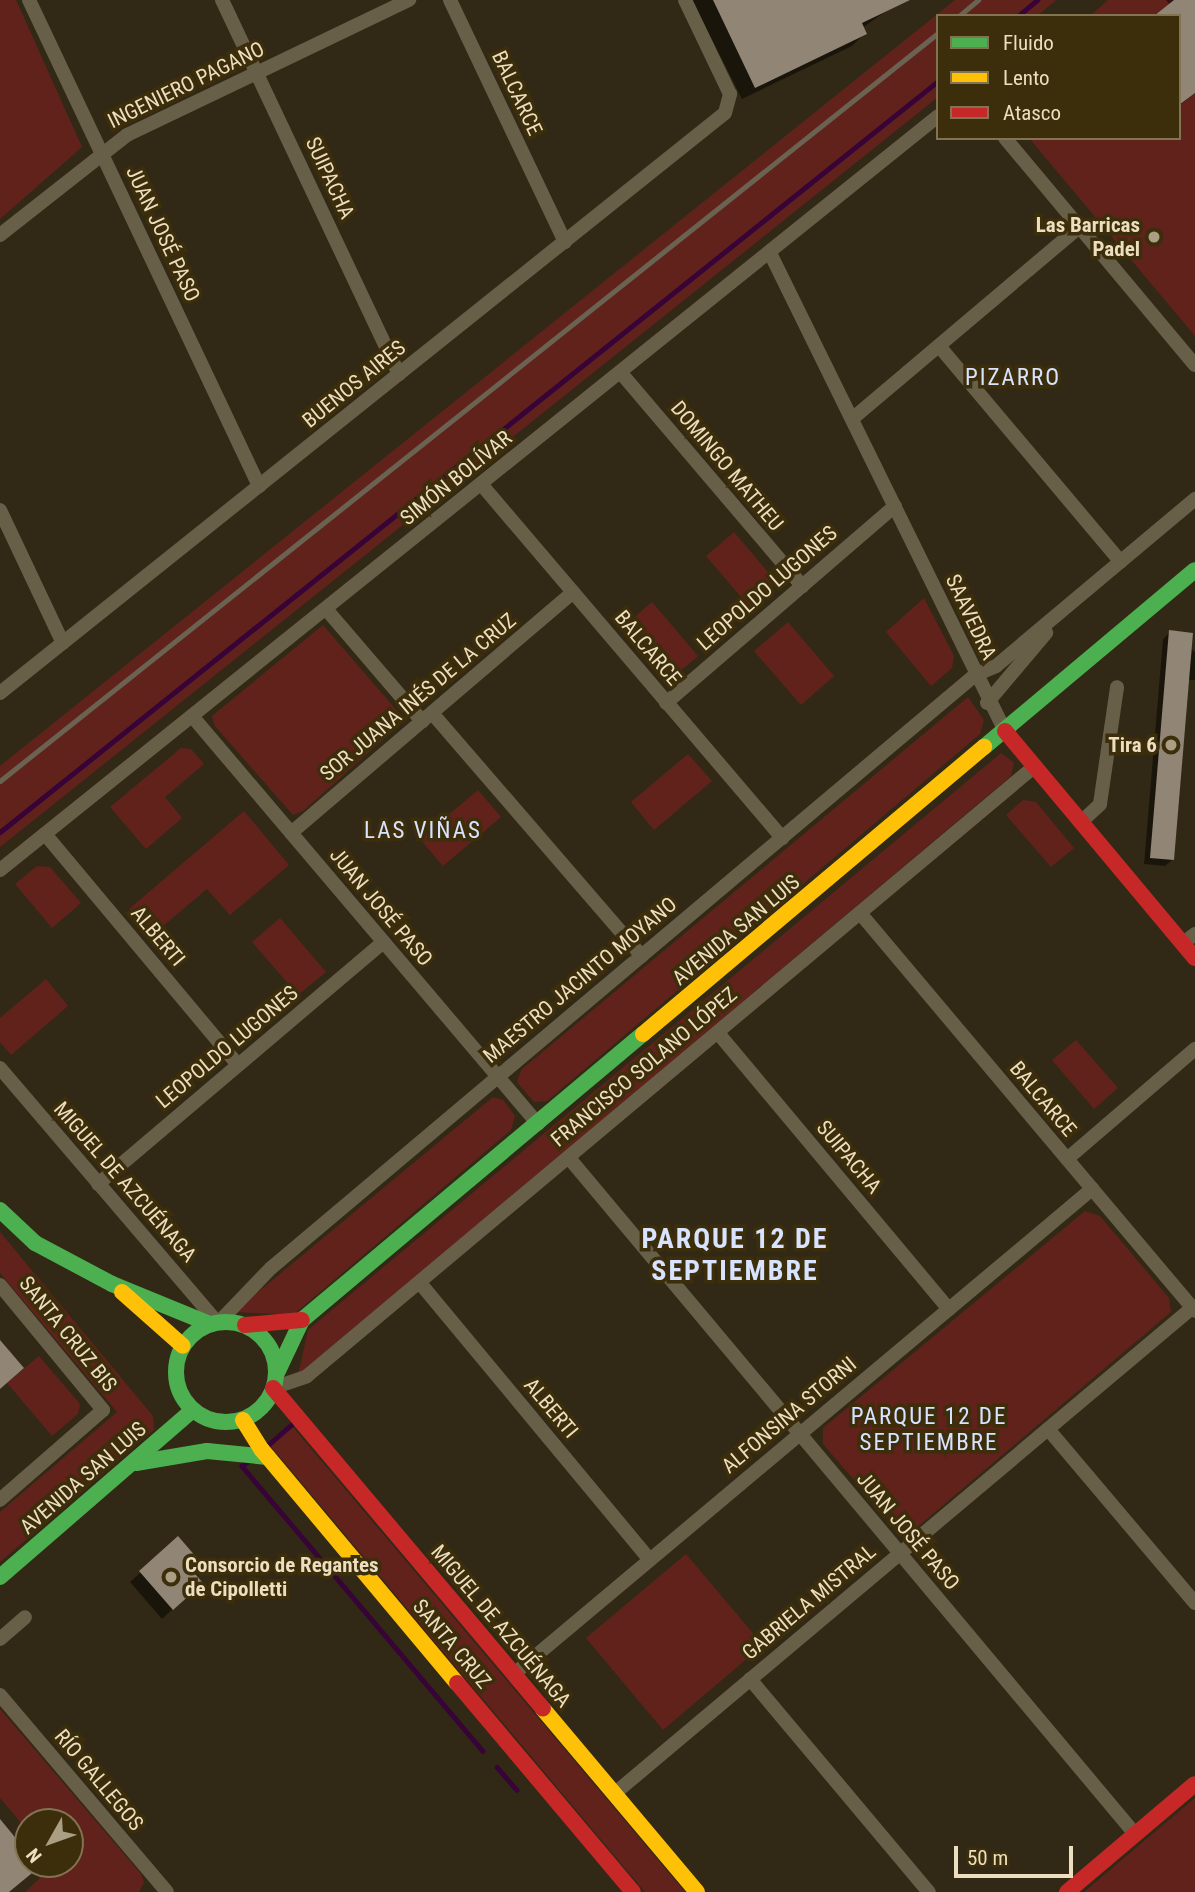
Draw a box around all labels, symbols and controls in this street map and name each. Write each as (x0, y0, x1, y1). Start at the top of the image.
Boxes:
legend (936, 14, 1181, 140)
text: Fluido (1003, 31, 1054, 55)
street label: INGENIERO PAGANO (104, 36, 268, 134)
street label: BALCARCE (486, 47, 548, 139)
text: Lento (1003, 66, 1050, 90)
text: Atasco (1003, 101, 1061, 125)
street label: SUIPACHA (300, 133, 360, 223)
street label: JUAN JOSÉ PASO (121, 162, 205, 306)
place label: Las Barricas Padel (1036, 212, 1140, 262)
marker: Las Barricas Padel (1146, 229, 1162, 245)
street label: BUENOS AIRES (298, 335, 410, 433)
district label: PIZARRO (966, 364, 1060, 392)
street label: DOMINGO MATHEU (665, 396, 789, 536)
street label: SIMÓN BOLÍVAR (395, 425, 517, 531)
street label: LEOPOLDO LUGONES (692, 520, 842, 656)
street label: SAAVEDRA (940, 570, 1002, 664)
street label: BALCARCE (609, 605, 687, 691)
street label: SOR JUANA INÉS DE LA CRUZ (315, 608, 521, 786)
place label: Tira 6 (1108, 732, 1157, 758)
marker: Tira 6 (1163, 737, 1179, 753)
district label: LAS VIÑAS (365, 817, 481, 845)
street label: JUAN JOSÉ PASO (324, 843, 438, 971)
street label: AVENIDA SAN LUIS (667, 869, 805, 991)
street label: MAESTRO JACINTO MOYANO (478, 892, 682, 1068)
street label: ALBERTI (126, 901, 190, 971)
street label: LEOPOLDO LUGONES (151, 980, 303, 1114)
street label: FRANCISCO SOLANO LÓPEZ (546, 982, 742, 1152)
street label: BALCARCE (1004, 1056, 1082, 1142)
street label: MIGUEL DE AZCUÉNAGA (48, 1097, 202, 1267)
street label: SUIPACHA (811, 1115, 887, 1199)
district label: PARQUE 12 DE SEPTIEMBRE (643, 1222, 827, 1288)
street label: SANTA CRUZ BIS (14, 1271, 122, 1397)
street label: ALFONSINA STORNI (717, 1351, 861, 1479)
street label: ALBERTI (519, 1373, 583, 1443)
district label: PARQUE 12 DE SEPTIEMBRE (852, 1403, 1006, 1457)
street label: AVENIDA SAN LUIS (15, 1416, 151, 1540)
street label: JUAN JOSÉ PASO (851, 1467, 965, 1595)
street label: GABRIELA MISTRAL (737, 1539, 881, 1665)
street label: MIGUEL DE AZCUÉNAGA (426, 1540, 576, 1712)
place label: Consorcio de Regantes de Cipolletti (185, 1552, 379, 1602)
marker: Consorcio de Regantes de Cipolletti (163, 1569, 179, 1585)
street label: SANTA CRUZ (407, 1594, 497, 1694)
street label: RÍO GALLEGOS (49, 1724, 149, 1836)
north arrow (14, 1808, 84, 1878)
scale bar (957, 1832, 1076, 1876)
text: N (22, 1844, 47, 1867)
text: 50 m (967, 1846, 1008, 1870)

